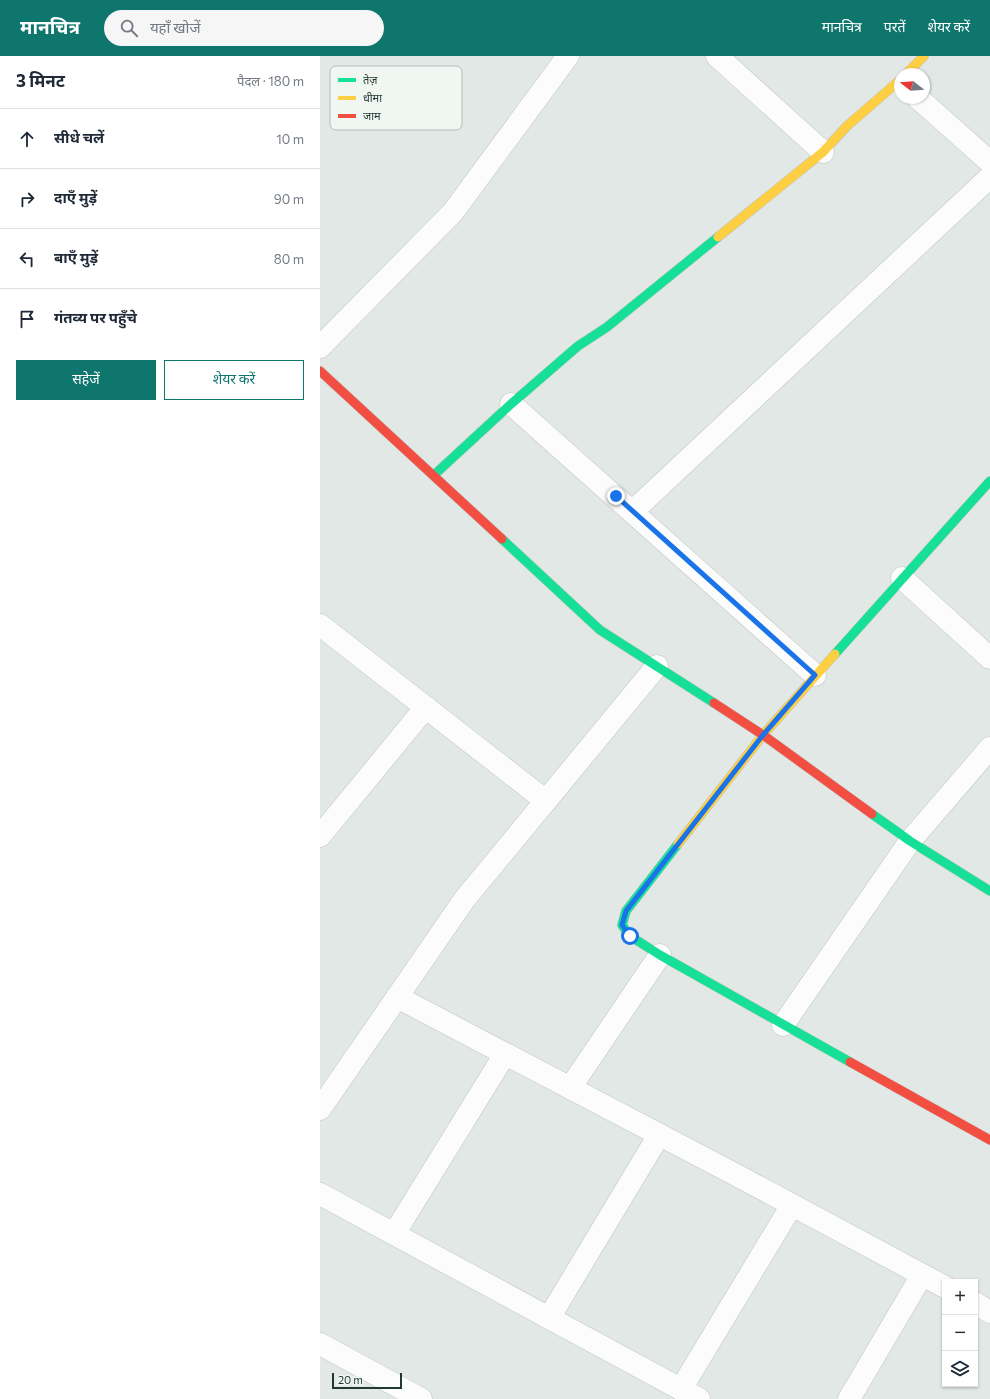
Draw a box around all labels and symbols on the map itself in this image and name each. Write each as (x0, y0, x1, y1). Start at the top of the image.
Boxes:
legend (330, 66, 462, 130)
north arrow (894, 68, 930, 104)
text: तेज़ (363, 73, 378, 86)
text: धीमा (363, 91, 382, 104)
text: जाम (363, 109, 381, 122)
route end (607, 487, 625, 505)
route start (621, 927, 639, 945)
scale bar (332, 1371, 402, 1390)

